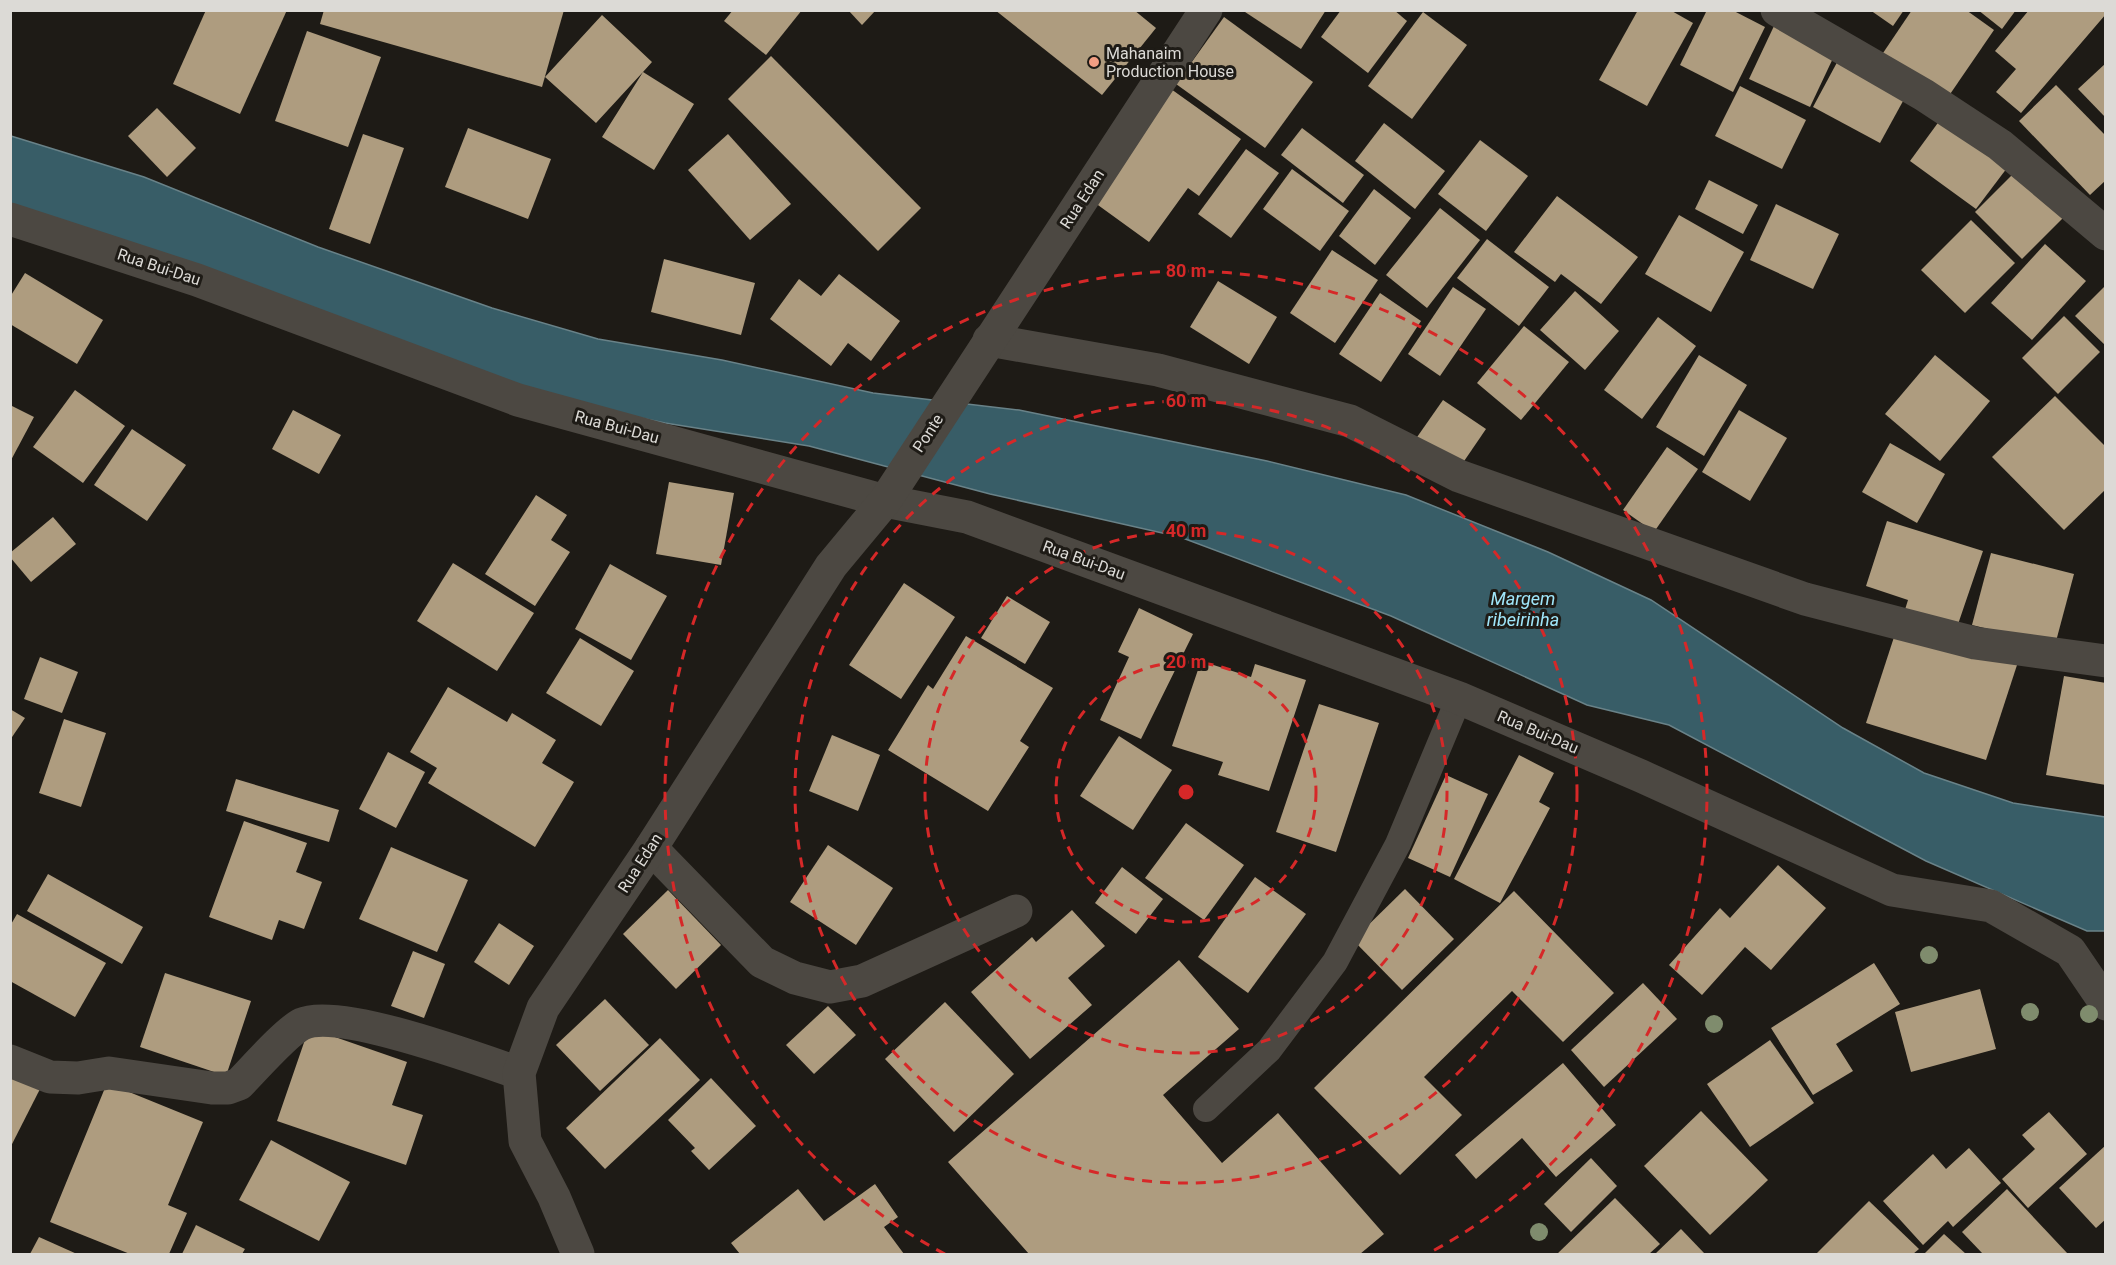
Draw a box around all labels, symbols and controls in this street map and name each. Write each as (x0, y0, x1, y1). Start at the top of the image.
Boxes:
place label: Mahanaim Production House (1106, 44, 1234, 81)
marker: Mahanaim Production House (1087, 55, 1101, 69)
street label: Rua Edan (1056, 166, 1108, 232)
street label: Rua Bui-Dau (115, 245, 203, 289)
text: 80 m (1166, 260, 1206, 281)
text: 60 m (1166, 390, 1206, 411)
street label: Rua Bui-Dau (573, 407, 661, 447)
street label: Ponte (909, 410, 947, 456)
text: 40 m (1166, 520, 1206, 541)
street label: Rua Bui-Dau (1040, 536, 1128, 584)
water label: Margem ribeirinha (1487, 588, 1559, 630)
text: 20 m (1166, 651, 1206, 672)
street label: Rua Bui-Dau (1494, 706, 1582, 758)
centre of rings (1176, 782, 1196, 802)
street label: Rua Edan (614, 830, 666, 896)

